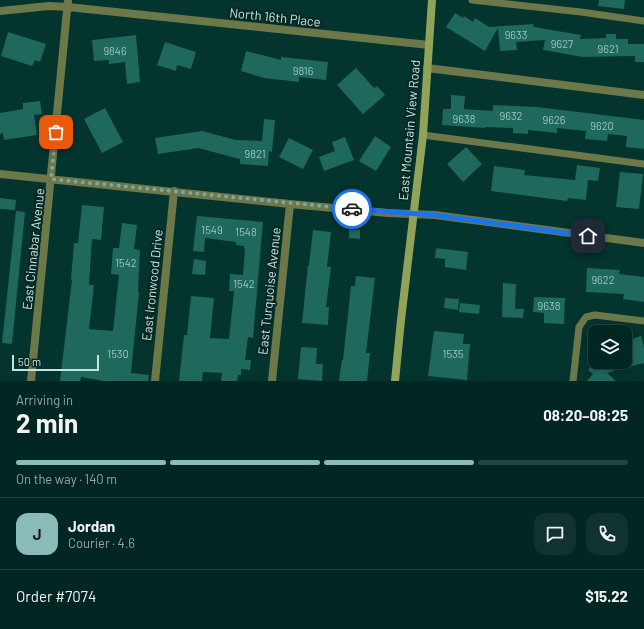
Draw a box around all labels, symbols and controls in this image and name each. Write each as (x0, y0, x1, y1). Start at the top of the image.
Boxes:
street label: North 16th Place (229, 4, 321, 30)
house number: 9633 (505, 28, 527, 41)
house number: 9627 (551, 37, 573, 50)
house number: 9621 (598, 42, 619, 55)
house number: 9846 (103, 44, 127, 57)
street label: East Mountain View Road (395, 59, 423, 201)
house number: 9816 (293, 64, 314, 77)
house number: 9632 (500, 109, 523, 122)
house number: 9638 (453, 112, 476, 125)
house number: 9626 (543, 113, 566, 126)
pin (39, 115, 73, 149)
house number: 9620 (590, 119, 614, 132)
icon: bag (45, 121, 67, 143)
house number: 9821 (244, 147, 266, 160)
street label: East Cinnabar Avenue (19, 187, 47, 311)
courier (332, 189, 372, 229)
icon: car (341, 198, 363, 220)
pin (571, 219, 605, 253)
house number: 1549 (201, 223, 223, 236)
house number: 1548 (235, 225, 257, 238)
icon: home (577, 225, 599, 247)
street label: East Turquoise Avenue (254, 226, 284, 356)
street label: East Ironwood Drive (138, 228, 166, 342)
house number: 1542 (115, 256, 137, 269)
house number: 9622 (591, 273, 615, 286)
house number: 1542 (233, 277, 255, 290)
house number: 9638 (538, 299, 561, 312)
map controls (588, 325, 632, 369)
button: layers (588, 325, 632, 369)
house number: 1530 (107, 347, 129, 360)
house number: 1535 (443, 347, 464, 360)
scale bar (12, 353, 99, 372)
text: 50 m (18, 355, 41, 368)
text: Arriving in (16, 392, 73, 408)
text: 08:20–08:25 (543, 406, 628, 424)
text: 2 min (16, 407, 78, 438)
text: On the way · 140 m (16, 471, 117, 487)
button: chat (534, 513, 576, 555)
button: phone (586, 513, 628, 555)
text: Jordan (68, 517, 115, 535)
text: J (33, 525, 41, 543)
text: Courier · 4.6 (68, 535, 135, 551)
text: Order #7074 (16, 587, 96, 605)
text: $15.22 (585, 587, 628, 605)

